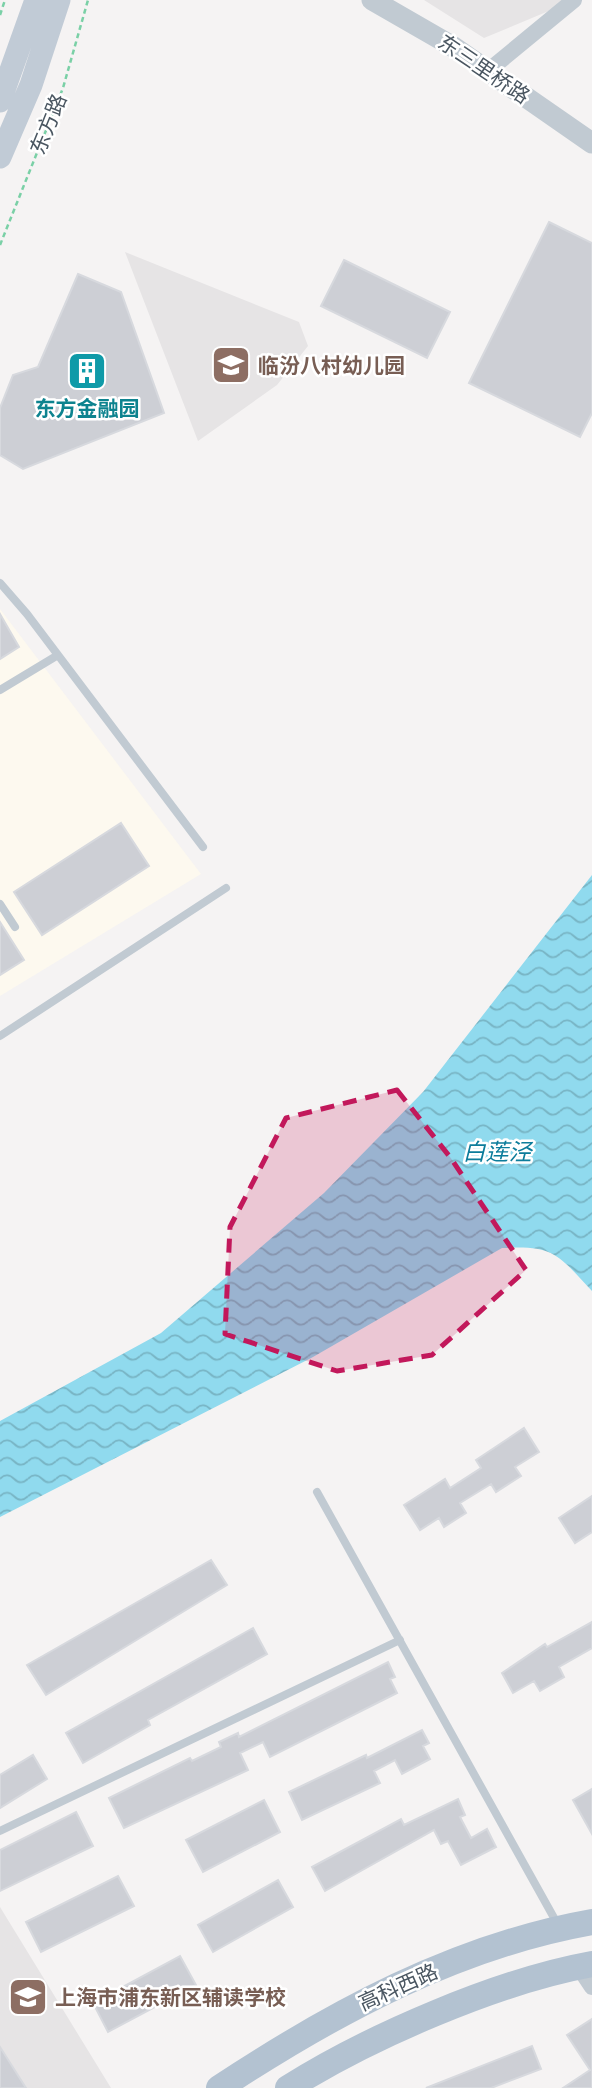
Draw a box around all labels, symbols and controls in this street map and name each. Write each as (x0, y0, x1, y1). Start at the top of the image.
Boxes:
street label: 东三里桥路 (433, 29, 535, 109)
street label: 东方路 (25, 90, 71, 158)
school or university icon: 临汾八村幼儿园 (210, 344, 252, 386)
building icon: 东方金融园 (66, 350, 108, 392)
place label: 临汾八村幼儿园 (258, 353, 405, 378)
place label: 东方金融园 (35, 396, 140, 421)
water label: 白莲泾 (463, 1138, 534, 1166)
street label: 高科西路 (355, 1958, 441, 2016)
school or university icon: 上海市浦东新区辅读学校 (7, 1976, 49, 2018)
place label: 上海市浦东新区辅读学校 (55, 1985, 286, 2010)

